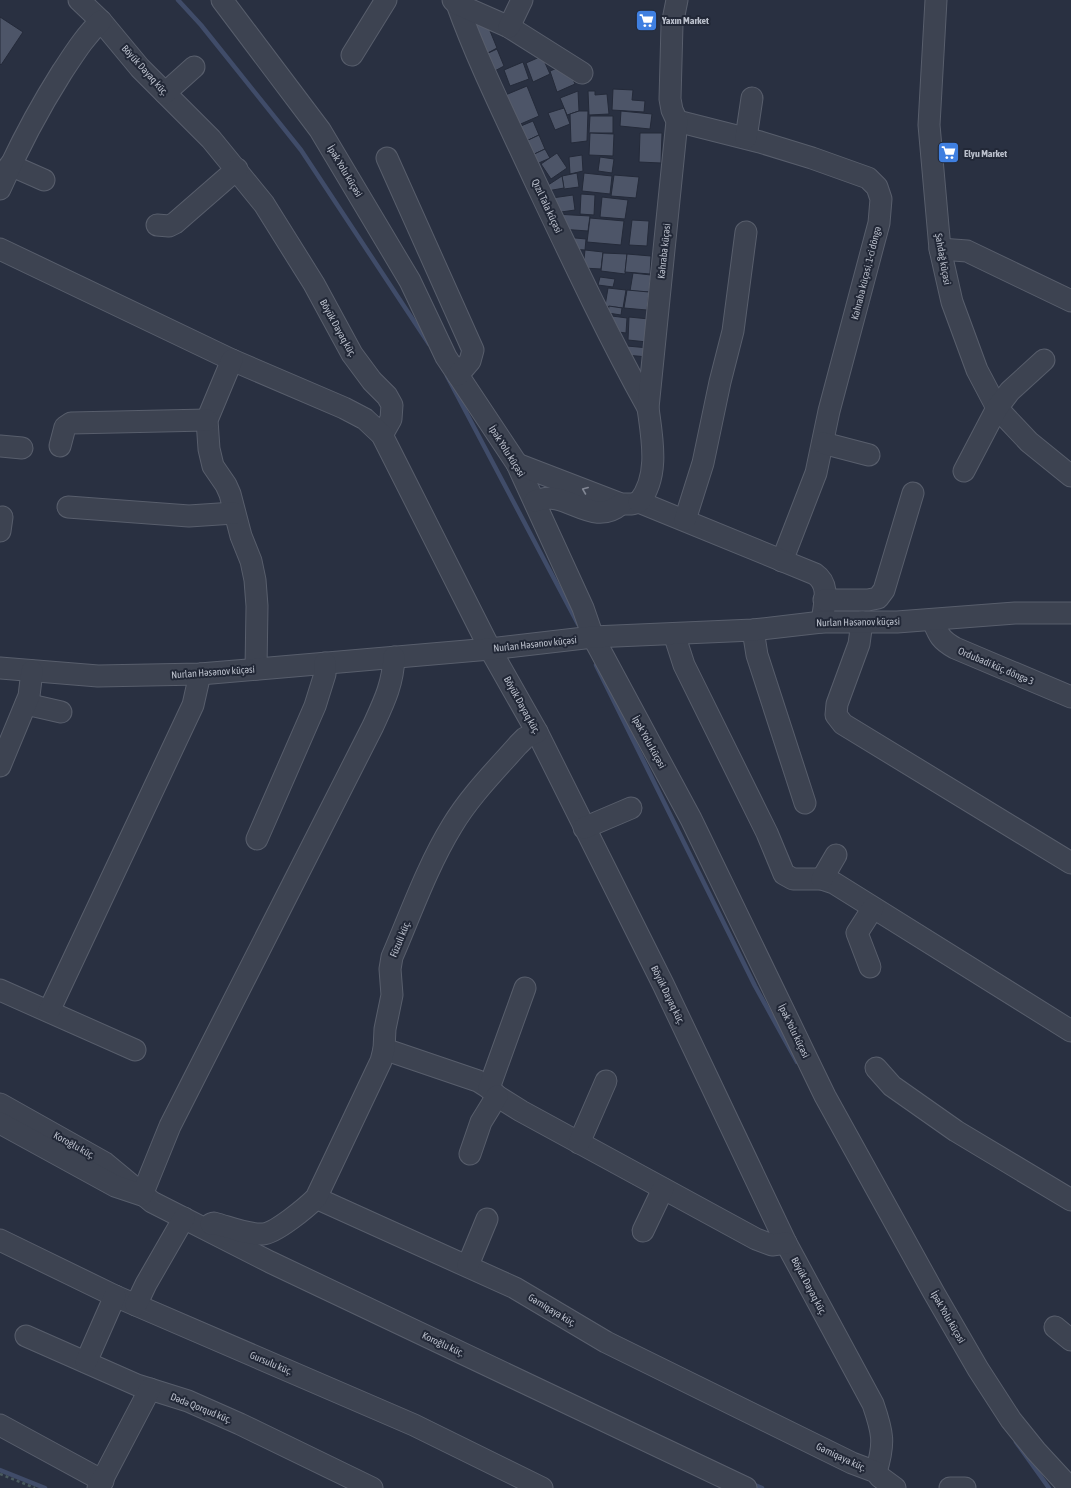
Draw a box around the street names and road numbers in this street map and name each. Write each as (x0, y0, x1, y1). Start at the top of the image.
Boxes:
street label: Böyük Dayaq küç. (120, 43, 171, 98)
street label: İpək Yolu küçəsi (325, 143, 365, 199)
street label: Qızıl Tala küçəsi (530, 177, 564, 235)
street label: Kəhraba küçəsi (656, 223, 672, 279)
street label: Kəhraba küçəsi, 1-ci döngə (849, 225, 883, 321)
street label: Şahdağ küçəsi (933, 232, 953, 286)
street label: Böyük Dayaq küç. (318, 297, 358, 359)
street label: İpək Yolu küçəsi (487, 423, 527, 479)
street label: Nurlan Həsənov küçəsi (816, 616, 900, 628)
street label: Nurlan Həsənov küçəsi (493, 634, 577, 654)
street label: Ordubadi küç. döngə 3 (956, 645, 1036, 687)
street label: Nurlan Həsənov küçəsi (171, 664, 255, 680)
street label: Böyük Dayaq küç. (502, 674, 542, 736)
street label: İpək Yolu küçəsi (630, 714, 668, 770)
street label: Füzuli küç. (388, 919, 412, 959)
street label: Böyük Dayaq küç. (649, 964, 687, 1026)
street label: İpək Yolu küçəsi (776, 1002, 812, 1060)
street label: Koroğlu küç. (52, 1129, 96, 1161)
street label: Böyük Dayaq küç. (789, 1255, 829, 1317)
street label: İpək Yolu küçəsi (929, 1289, 967, 1345)
street label: Gəmiqaya küç. (526, 1292, 578, 1329)
street label: Koroğlu küç. (420, 1330, 466, 1359)
street label: Gursulu küç. (248, 1349, 294, 1377)
street label: Dədə Qorqud küç. (169, 1391, 233, 1425)
street label: Gəmiqaya küç. (814, 1441, 868, 1473)

